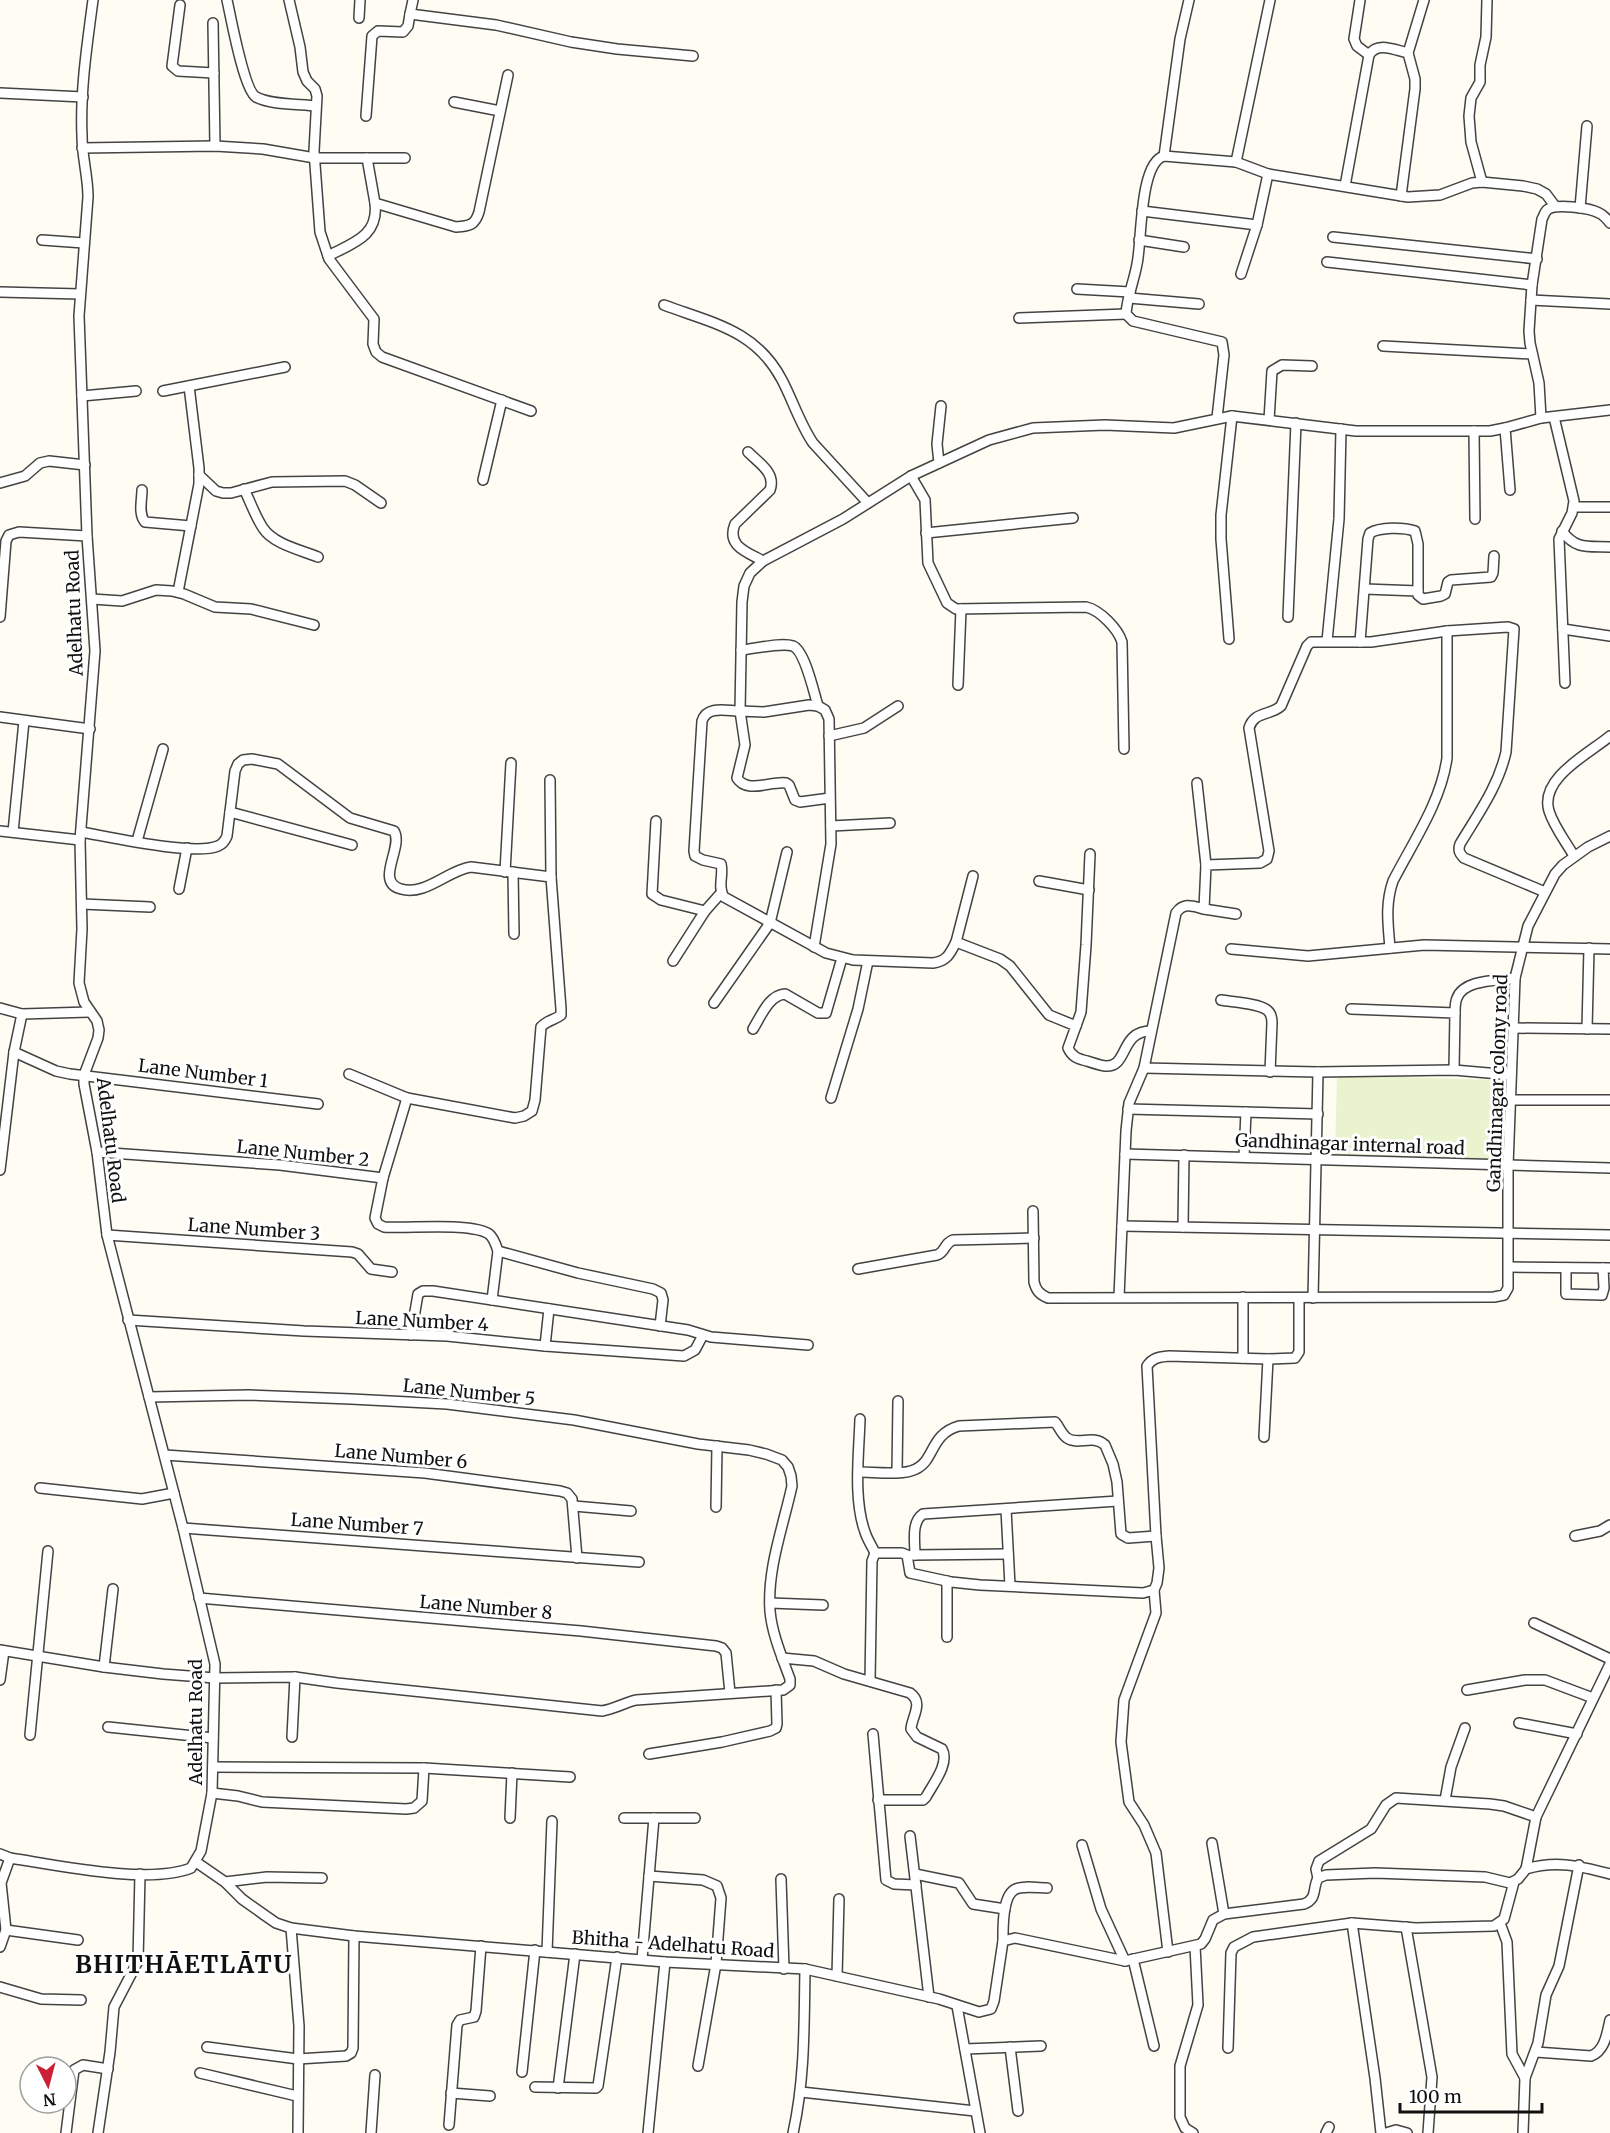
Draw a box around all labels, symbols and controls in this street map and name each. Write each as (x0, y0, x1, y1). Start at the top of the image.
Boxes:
street label: Adelhatu Road (60, 549, 88, 677)
street label: Gandhinagar colony road (1482, 973, 1512, 1192)
street label: Lane Number 1 (137, 1054, 269, 1092)
street label: Adelhatu Road (92, 1075, 130, 1204)
street label: Gandhinagar internal road (1235, 1128, 1465, 1160)
street label: Lane Number 2 (236, 1135, 370, 1171)
street label: Lane Number 3 (187, 1213, 321, 1245)
street label: Lane Number 4 (355, 1306, 489, 1336)
street label: Lane Number 5 (402, 1374, 536, 1410)
street label: Lane Number 6 (334, 1439, 469, 1473)
street label: Lane Number 7 (290, 1508, 424, 1540)
street label: Lane Number 8 (419, 1590, 553, 1624)
street label: Adelhatu Road (184, 1659, 207, 1786)
street label: Bhitha - Adelhatu Road (571, 1925, 775, 1963)
district label: BHITHĀETLĀTU (75, 1949, 293, 1980)
north arrow (18, 2055, 78, 2115)
scale bar (1400, 2076, 1542, 2114)
text: 100 m (1409, 2085, 1462, 2108)
text: N (42, 2089, 57, 2111)

